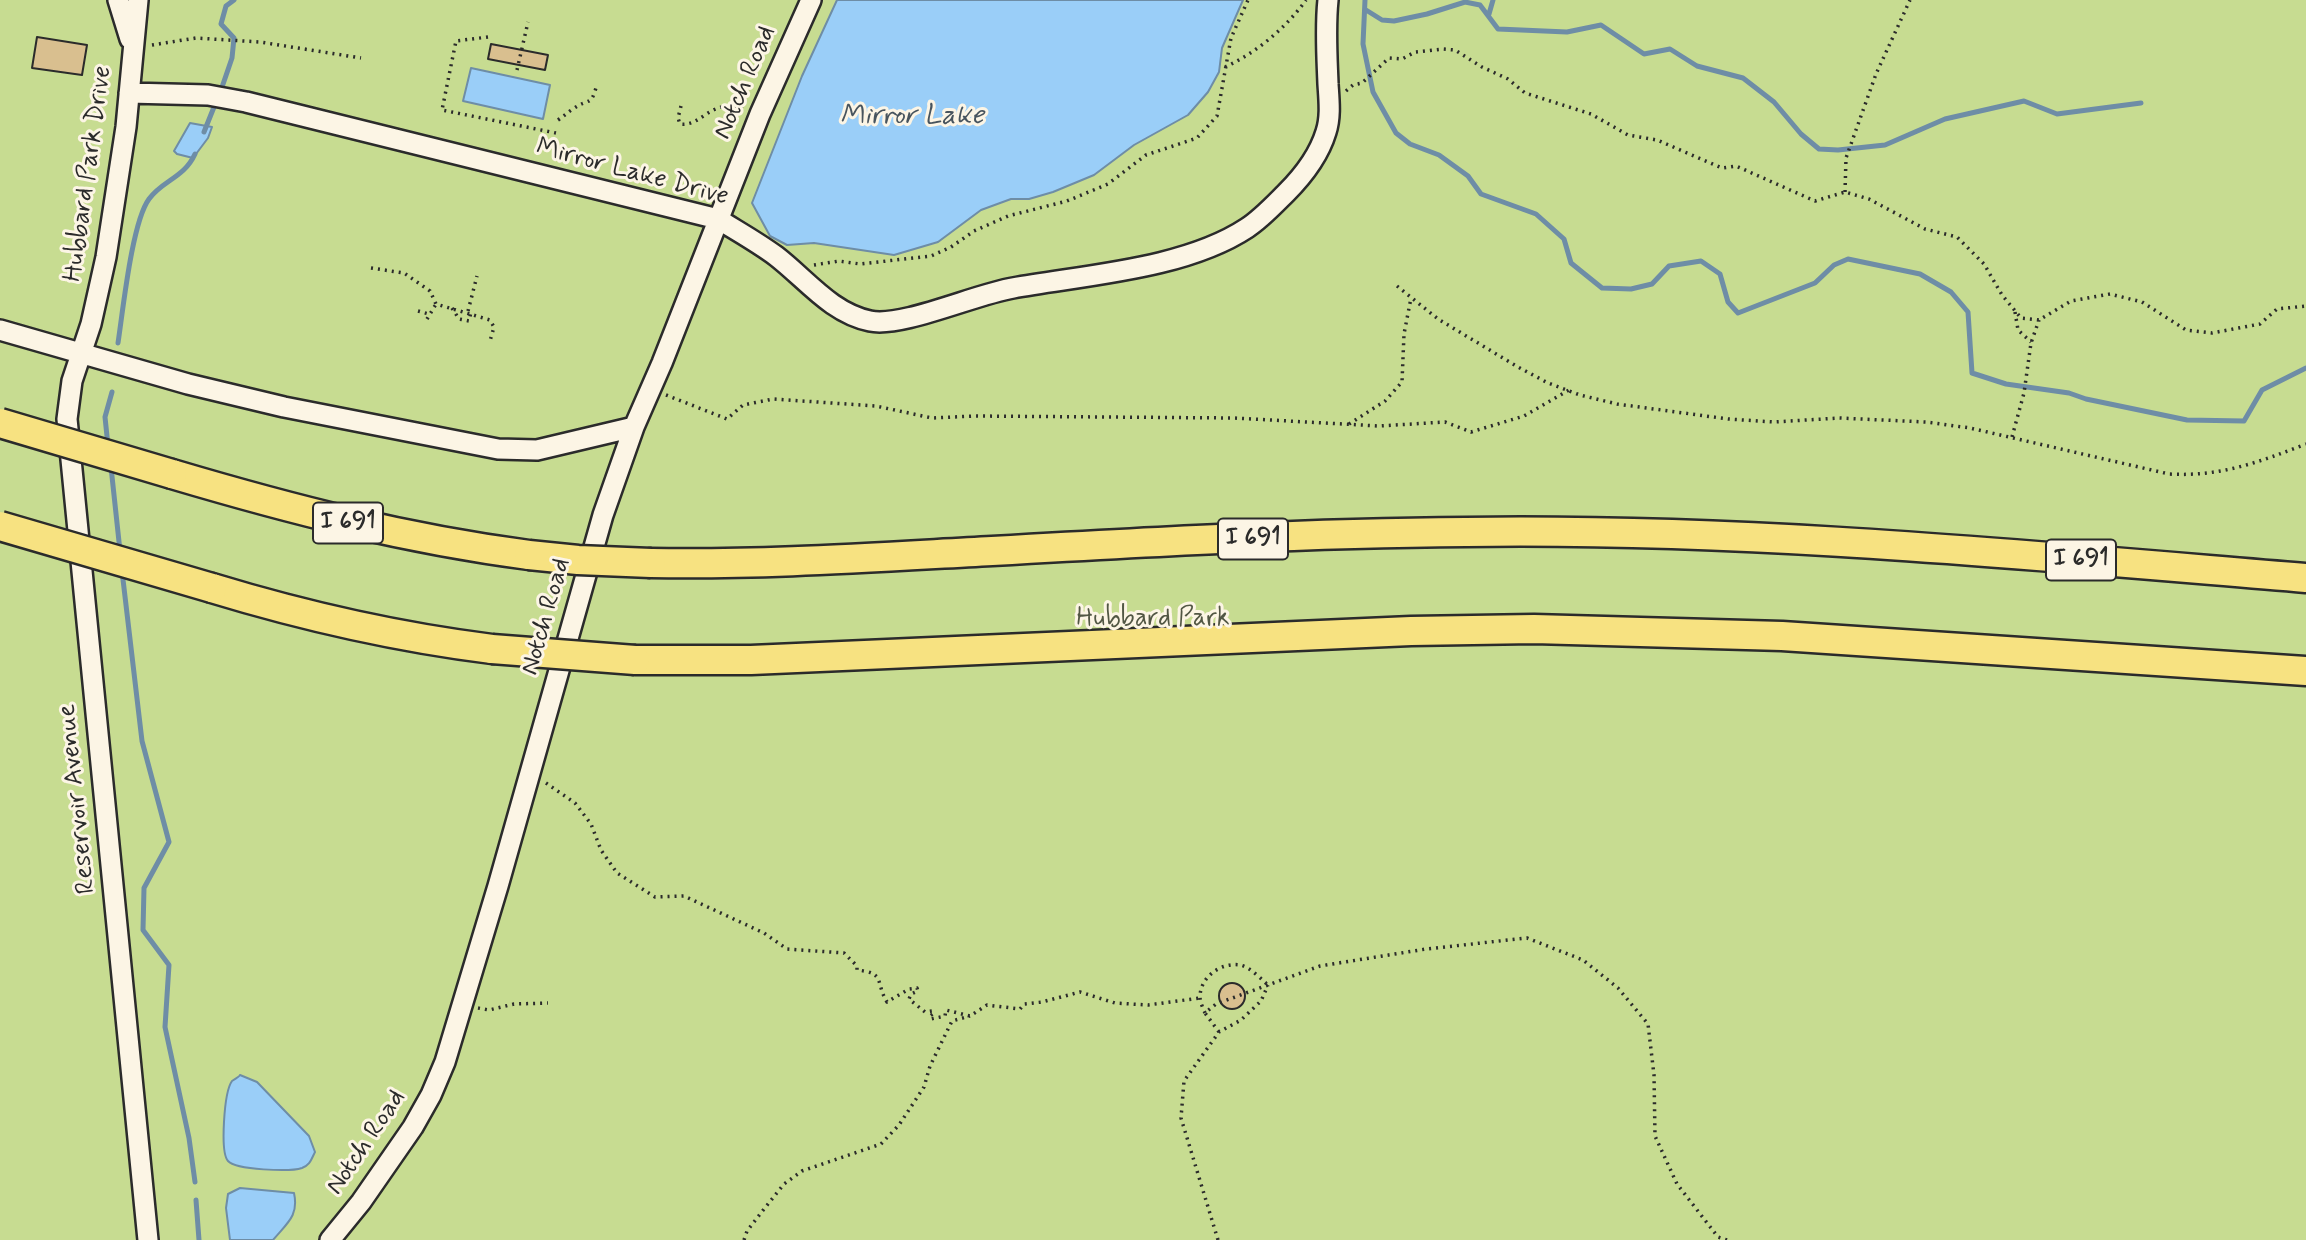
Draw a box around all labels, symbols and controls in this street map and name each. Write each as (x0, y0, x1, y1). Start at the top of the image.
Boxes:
street label: Notch Road (708, 22, 784, 144)
street label: Hubbard Park Drive (58, 64, 120, 284)
water label: Mirror Lake (840, 100, 984, 134)
street label: Mirror Lake Drive (532, 132, 732, 214)
road number: I 691 (313, 502, 383, 544)
road number: I 691 (1218, 518, 1288, 560)
road number: I 691 (2046, 540, 2116, 580)
street label: Notch Road (515, 555, 579, 679)
park label: Hubbard Park (1076, 604, 1230, 636)
street label: Reservoir Avenue (53, 703, 103, 895)
street label: Notch Road (320, 1084, 414, 1202)

